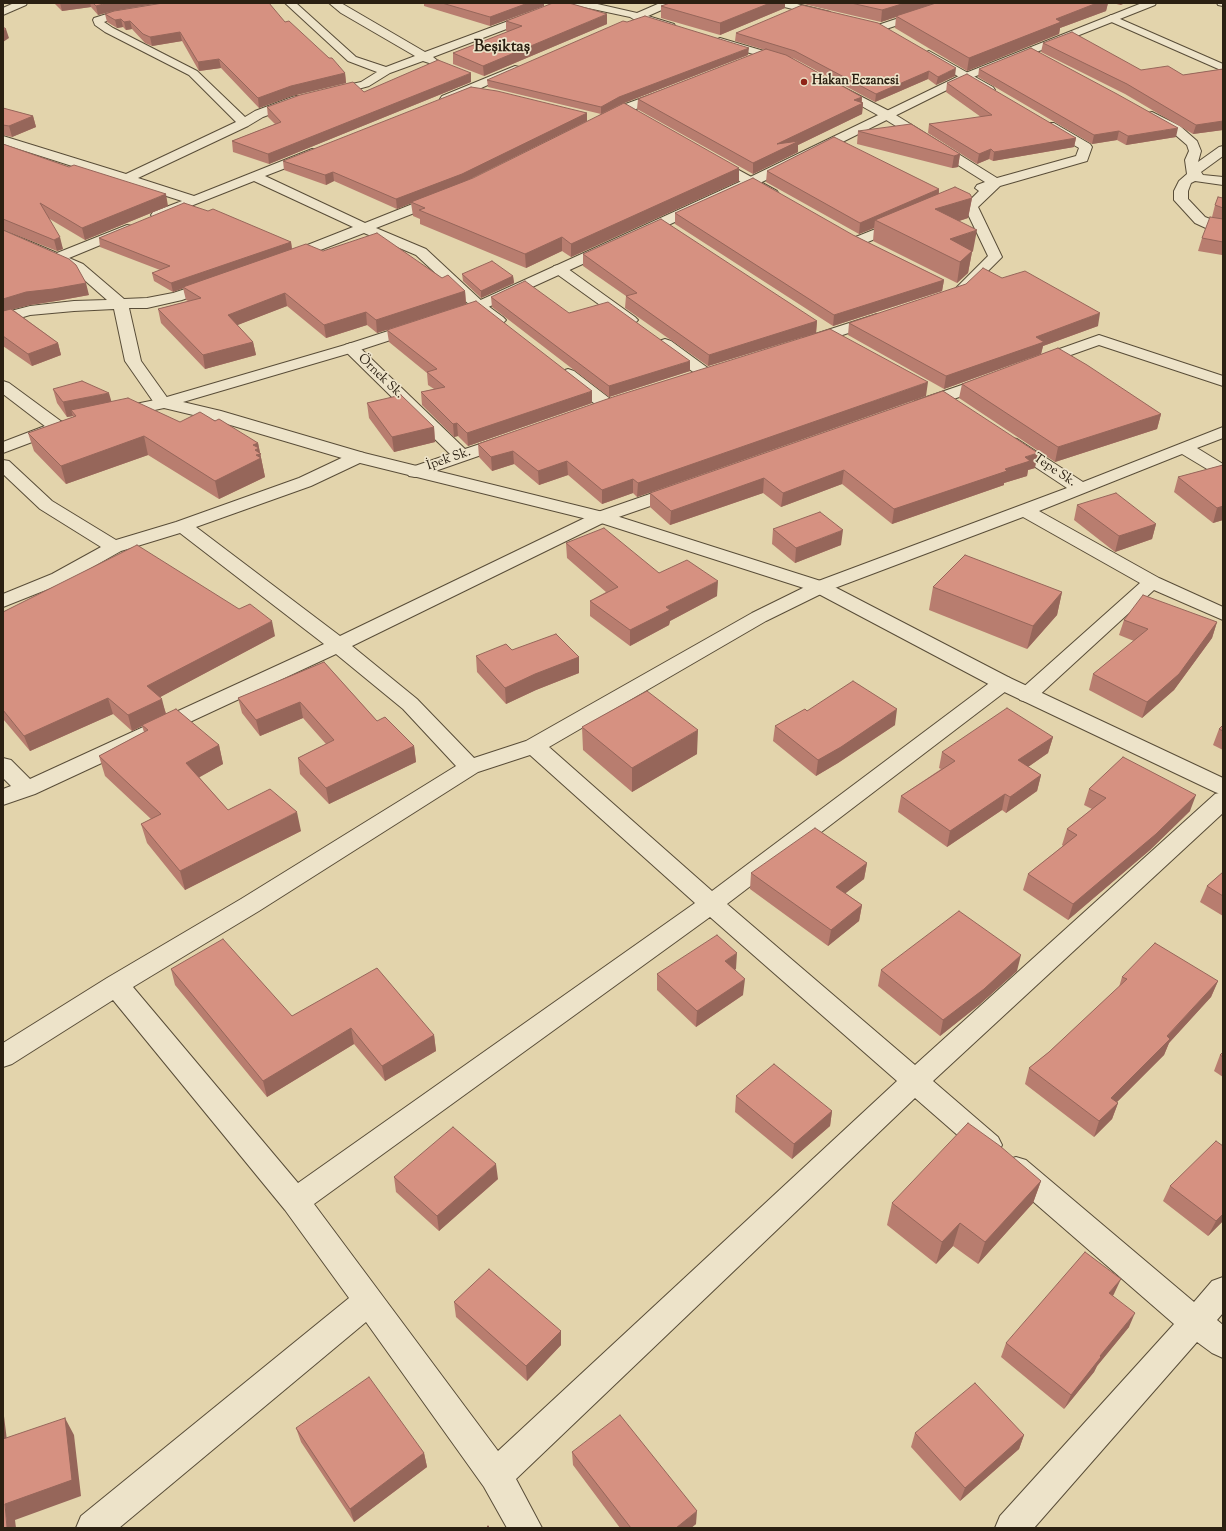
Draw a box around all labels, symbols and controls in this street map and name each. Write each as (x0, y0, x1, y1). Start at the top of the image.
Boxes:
district label: Beşiktaş (474, 38, 530, 58)
place label: Hakan Eczanesi (812, 74, 899, 90)
marker: Hakan Eczanesi (799, 77, 809, 87)
street label: Örnek Sk. (354, 351, 406, 403)
street label: İpek Sk. (425, 445, 473, 475)
street label: Tepe Sk. (1030, 451, 1078, 491)

